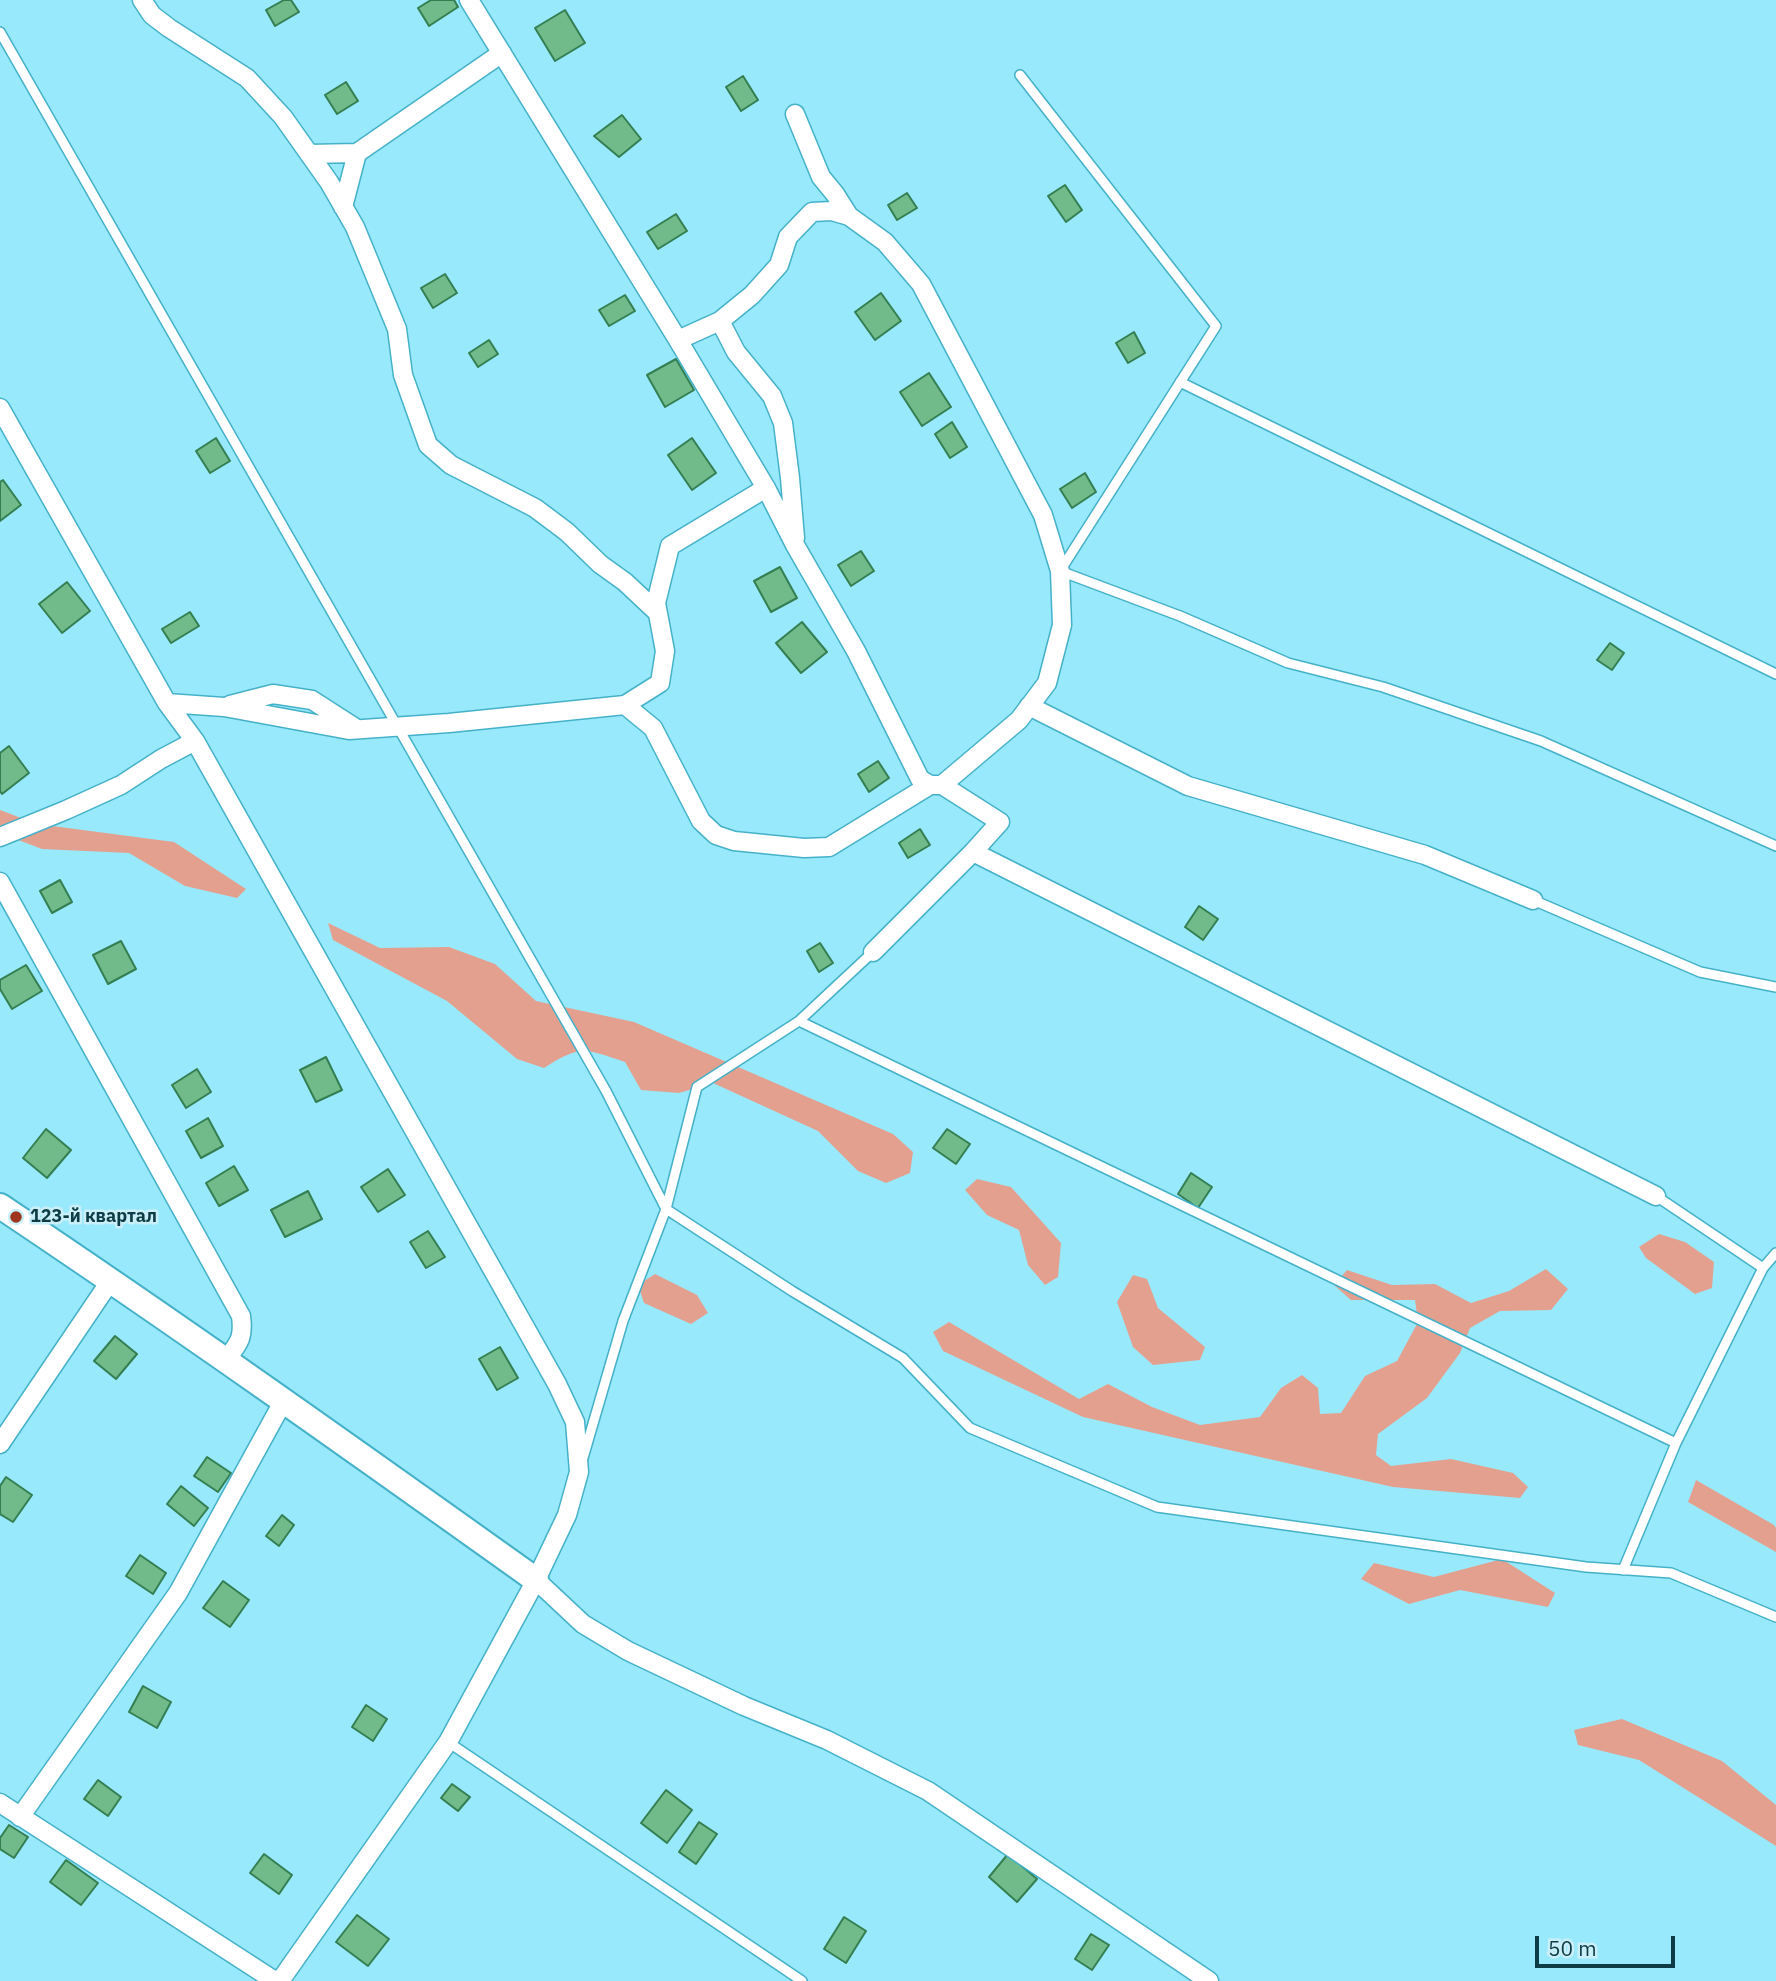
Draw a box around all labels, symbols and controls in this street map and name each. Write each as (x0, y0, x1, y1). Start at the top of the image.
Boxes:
place label: 123-й квартал (30, 1206, 157, 1228)
marker: 123-й квартал (8, 1209, 24, 1225)
scale bar (1538, 1922, 1678, 1966)
text: 50 m (1548, 1934, 1597, 1962)

